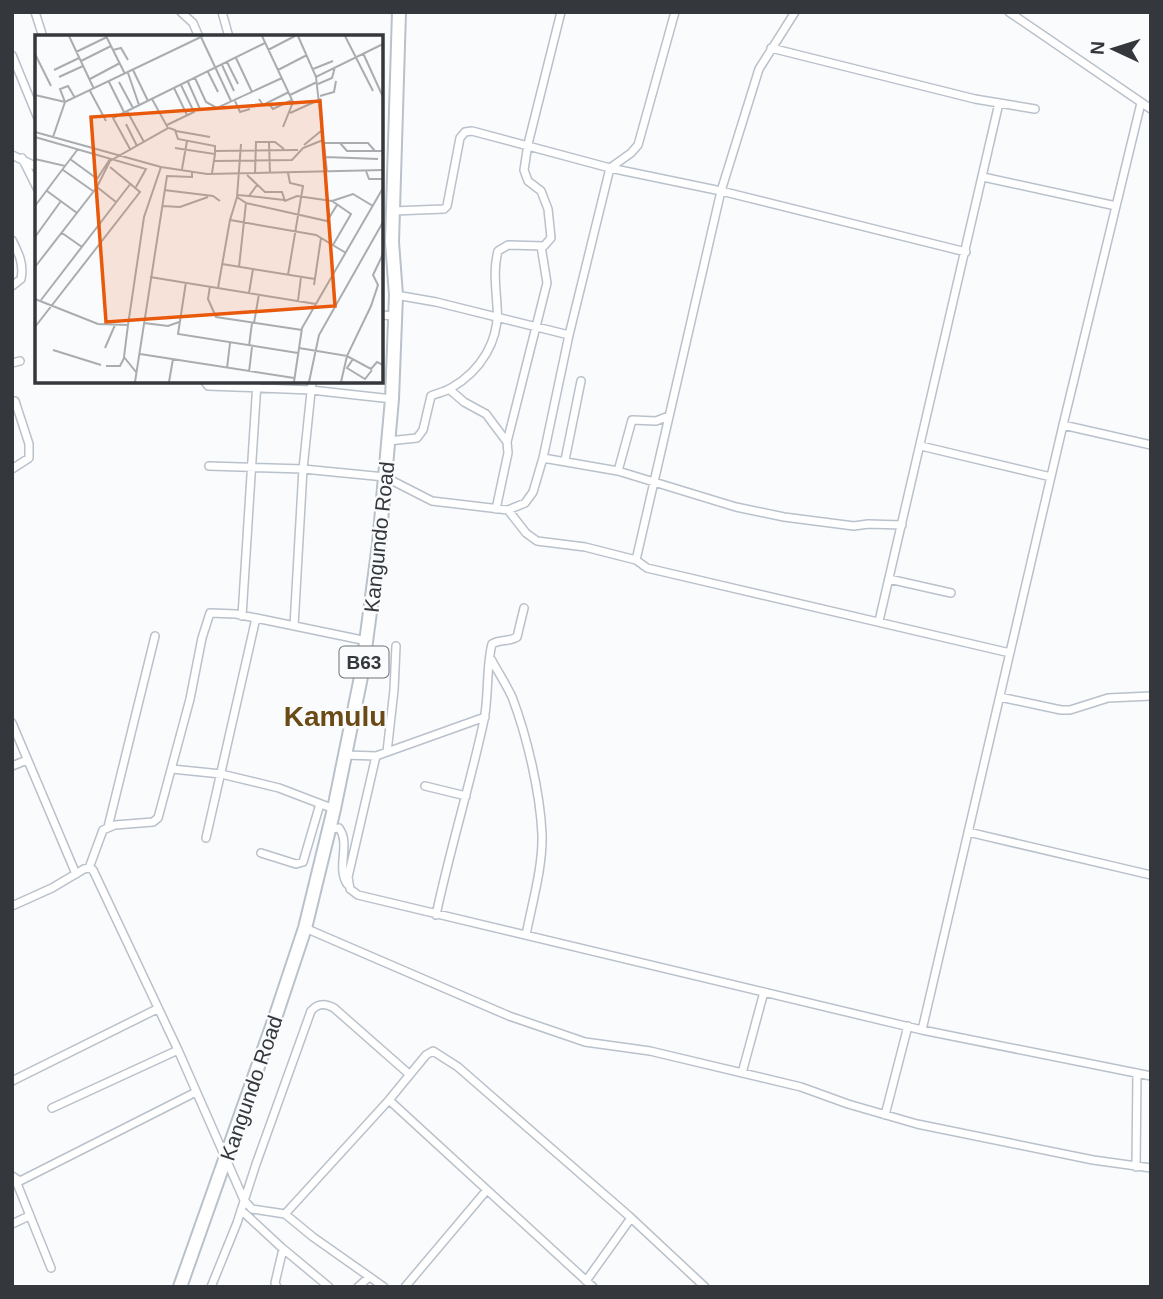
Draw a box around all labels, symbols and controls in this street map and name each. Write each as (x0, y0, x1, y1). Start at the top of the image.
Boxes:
north arrow (1079, 14, 1149, 84)
inset map (35, 35, 383, 383)
text: N (1087, 40, 1108, 55)
street label: Kangundo Road (360, 460, 398, 614)
road number: B63 (340, 646, 388, 678)
district label: Kamulu (284, 701, 386, 732)
street label: Kangundo Road (215, 1012, 287, 1164)

